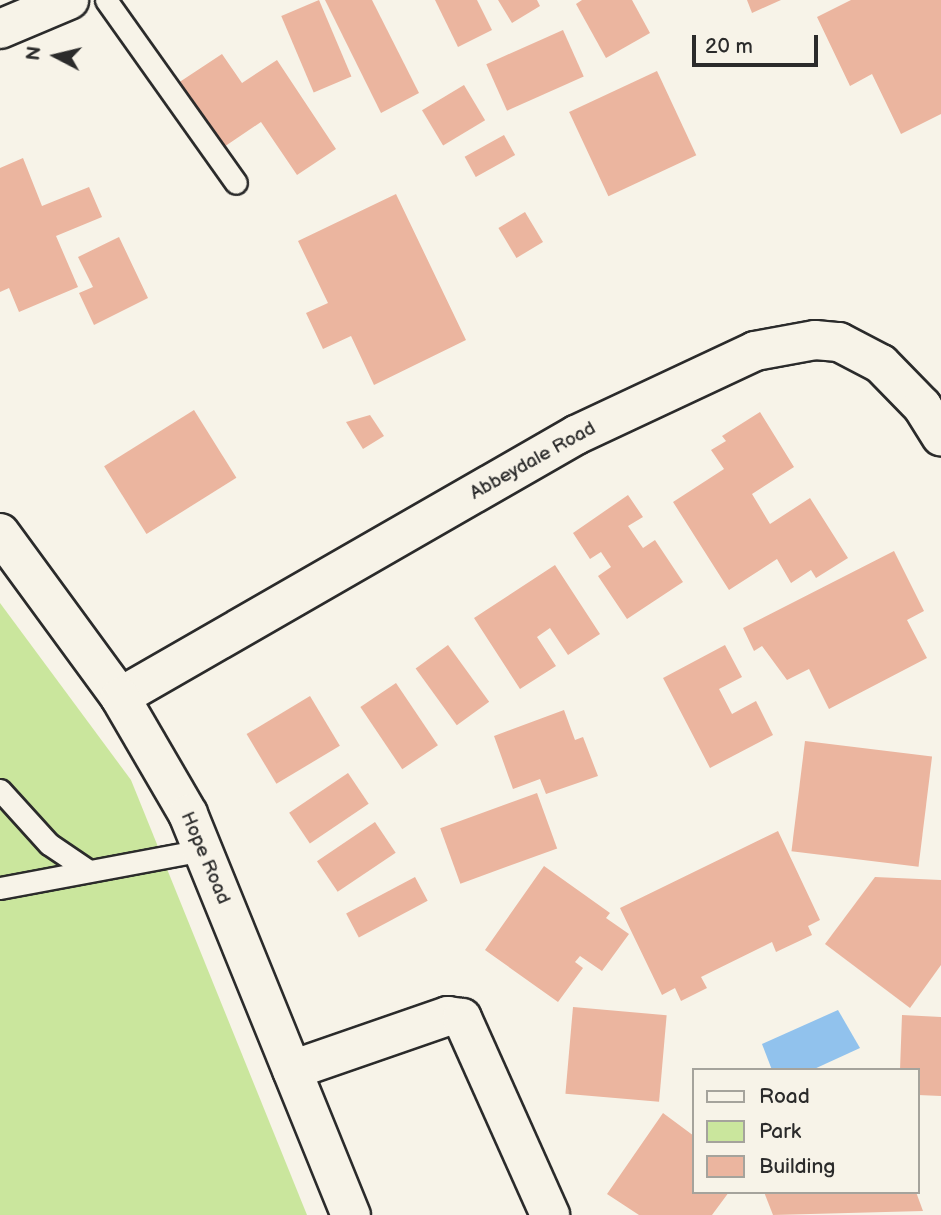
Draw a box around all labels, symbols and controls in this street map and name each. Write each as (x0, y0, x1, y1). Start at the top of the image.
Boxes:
north arrow (21, 21, 91, 91)
scale bar (696, 21, 822, 65)
text: 20 m (705, 34, 753, 59)
text: N (22, 45, 47, 62)
street label: Abbeydale Road (466, 417, 600, 505)
street label: Hope Road (175, 808, 235, 908)
legend (692, 1068, 920, 1194)
text: Road (759, 1084, 810, 1109)
text: Park (759, 1119, 801, 1144)
text: Building (759, 1154, 835, 1179)

